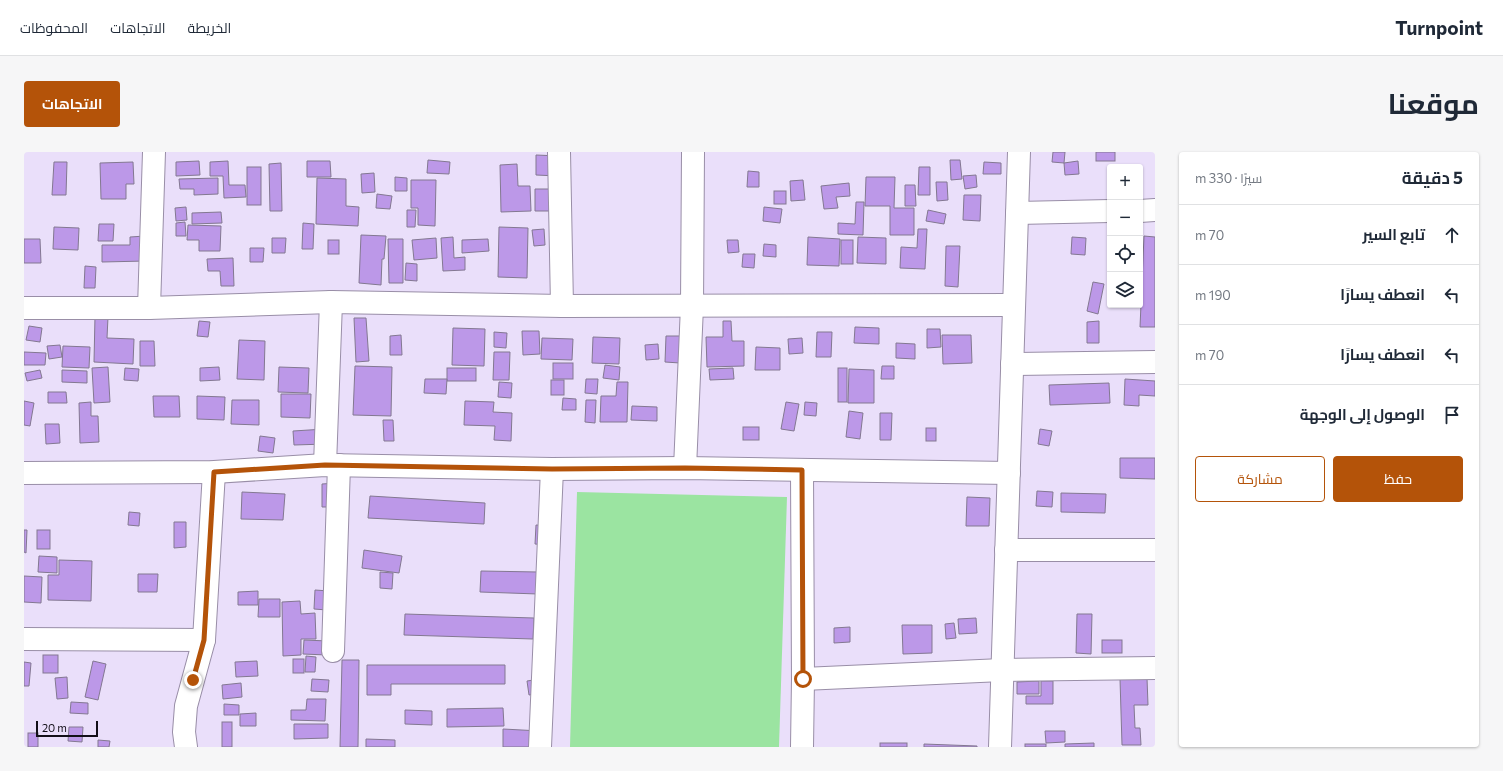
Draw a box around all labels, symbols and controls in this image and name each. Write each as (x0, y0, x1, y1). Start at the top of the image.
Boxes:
text: Turnpoint (1395, 16, 1483, 39)
text: المحفوظات (20, 19, 88, 36)
text: الاتجاهات (110, 19, 166, 36)
text: الخريطة (188, 19, 231, 36)
button: الاتجاهات (24, 81, 120, 127)
text: موقعنا (1388, 86, 1479, 120)
map controls (1107, 164, 1143, 308)
button: + (1107, 164, 1143, 200)
text: 5 دقيقة (1402, 167, 1463, 188)
text: سيرًا · 330 m (1195, 170, 1262, 186)
button: − (1107, 200, 1143, 236)
icon: ahead (1441, 224, 1463, 246)
text: تابع السير (1362, 225, 1425, 243)
text: 70 m (1195, 227, 1224, 243)
button: locate (1107, 236, 1143, 272)
button: layers (1107, 272, 1143, 308)
icon: left (1441, 284, 1463, 306)
text: انعطف يسارًا (1340, 285, 1425, 303)
text: 190 m (1195, 287, 1231, 303)
icon: left (1441, 344, 1463, 366)
text: انعطف يسارًا (1340, 345, 1425, 363)
text: 70 m (1195, 347, 1224, 363)
icon: arrive (1441, 404, 1463, 426)
text: الوصول إلى الوجهة (1300, 405, 1425, 423)
button: مشاركة (1195, 456, 1325, 502)
button: حفظ (1333, 456, 1463, 502)
route start (794, 670, 812, 688)
route end (184, 671, 202, 689)
scale bar (36, 719, 98, 738)
text: 20 m (42, 721, 67, 734)

